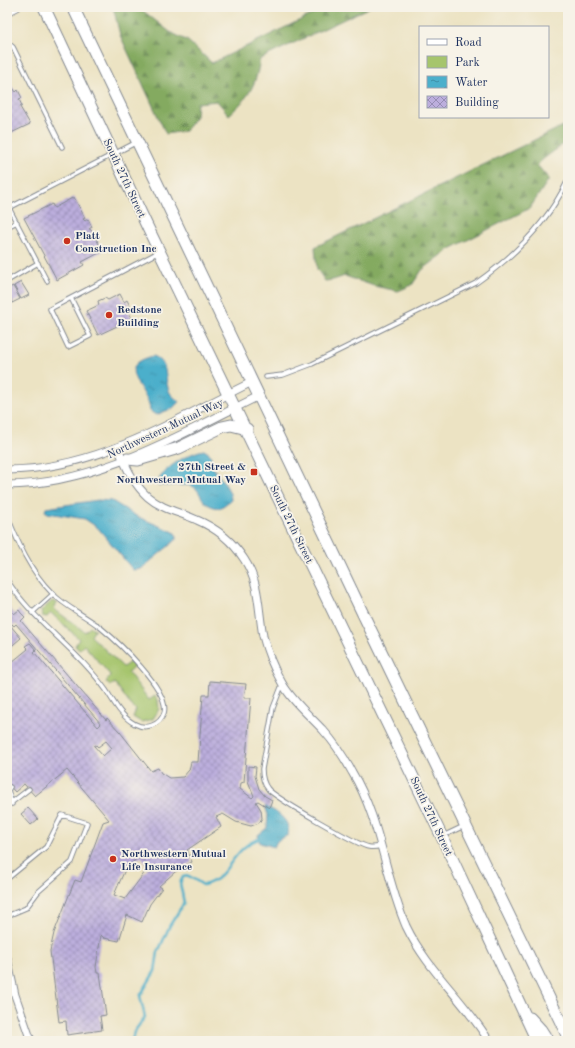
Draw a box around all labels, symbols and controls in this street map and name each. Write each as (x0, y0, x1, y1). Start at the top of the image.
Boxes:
legend (419, 26, 549, 118)
text: Road (455, 37, 482, 49)
text: Park (455, 57, 480, 69)
text: Water (455, 77, 488, 89)
text: Building (455, 97, 499, 109)
street label: South 27th Street (101, 137, 147, 220)
place label: Platt Construction Inc (75, 231, 157, 255)
marker: Platt Construction Inc (62, 236, 72, 246)
place label: Redstone Building (117, 305, 162, 329)
marker: Redstone Building (104, 310, 114, 320)
street label: Northwestern Mutual Way (106, 398, 226, 461)
place label: 27th Street & Northwestern Mutual Way (116, 462, 246, 486)
marker: 27th Street & Northwestern Mutual Way (249, 467, 259, 477)
street label: South 27th Street (267, 484, 314, 566)
street label: South 27th Street (408, 775, 454, 858)
place label: Northwestern Mutual Life Insurance (121, 849, 226, 873)
marker: Northwestern Mutual Life Insurance (108, 854, 118, 864)

